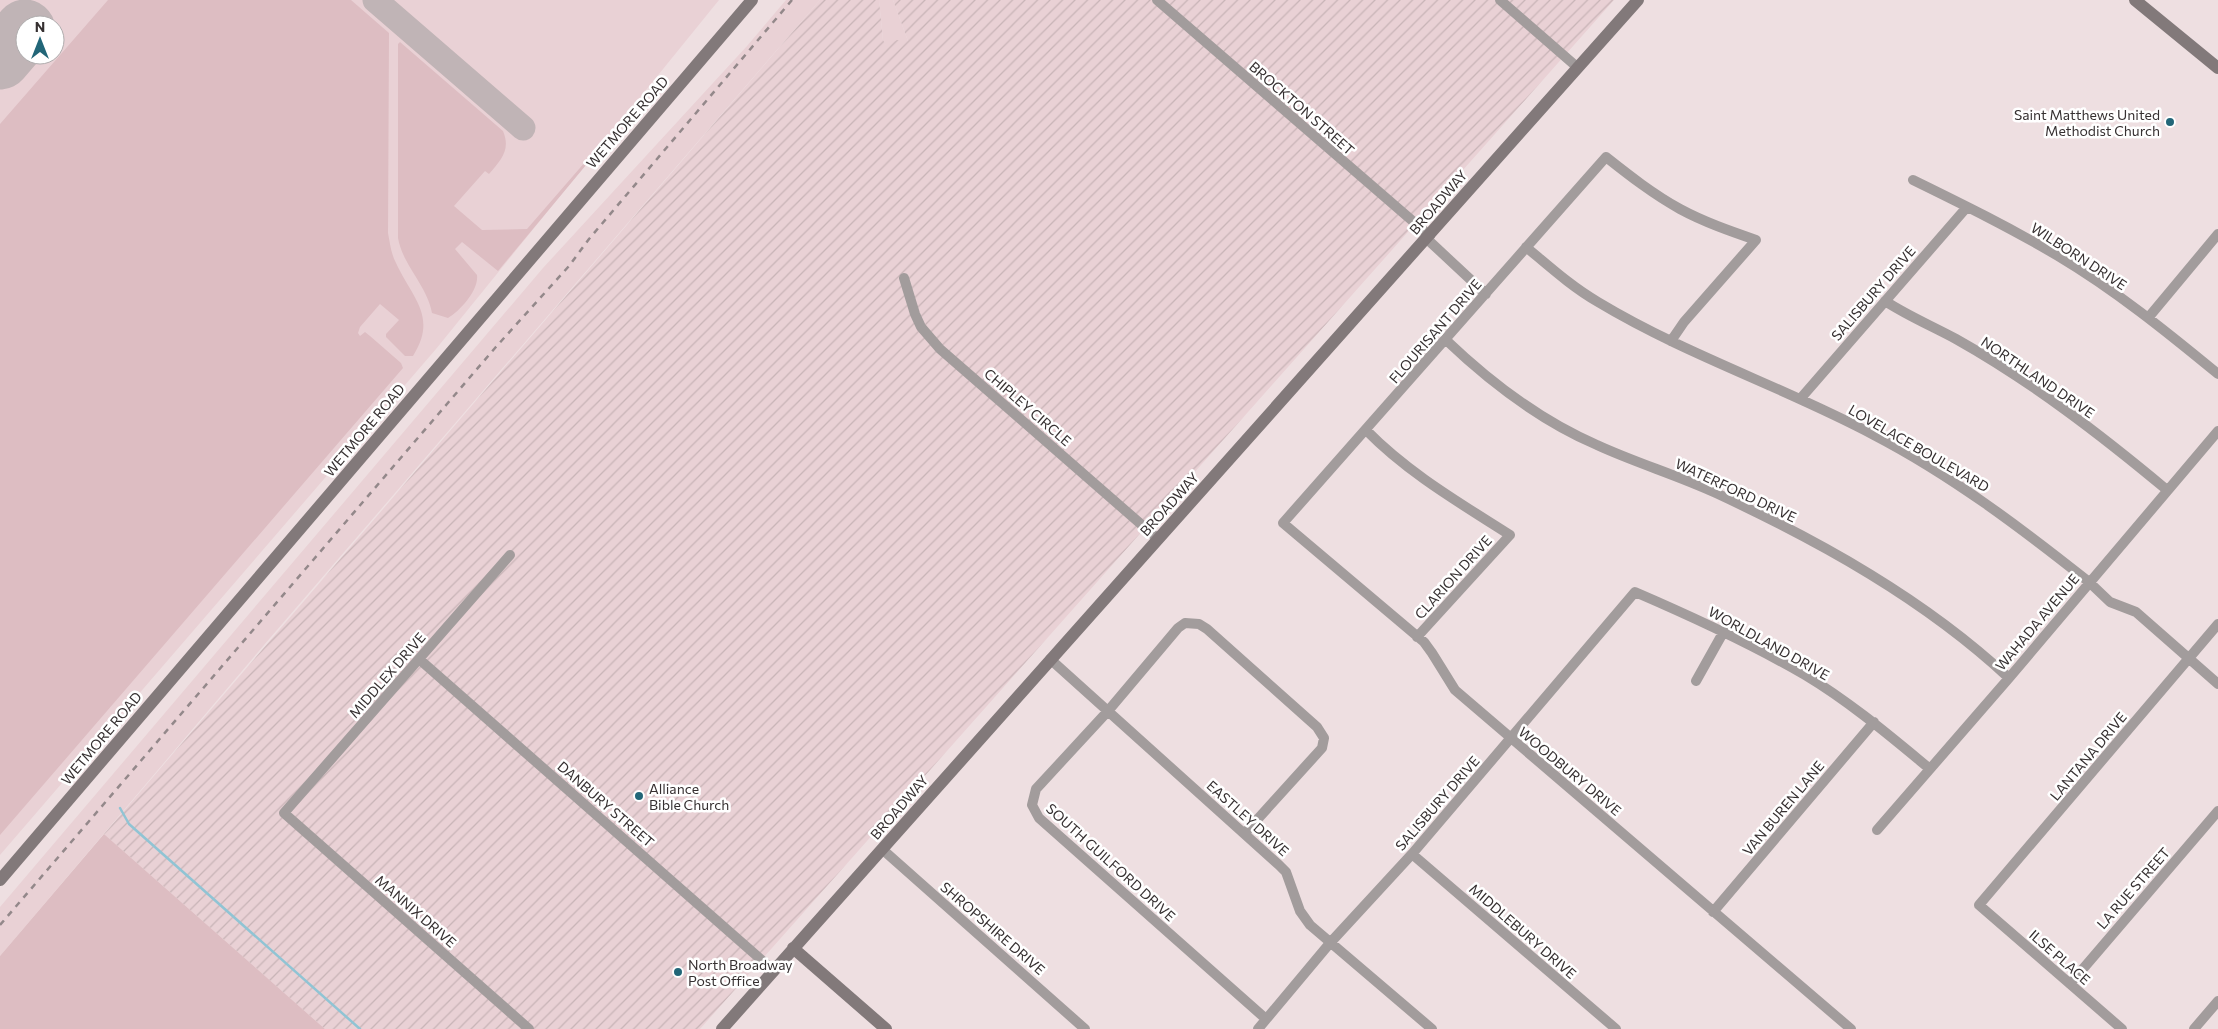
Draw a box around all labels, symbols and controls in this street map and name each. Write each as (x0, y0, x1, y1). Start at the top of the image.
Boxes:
north arrow (15, 15, 65, 65)
text: N (35, 18, 45, 35)
street label: BROCKTON STREET (1246, 58, 1358, 158)
street label: WETMORE ROAD (582, 73, 672, 171)
place label: Saint Matthews United Methodist Church (2014, 106, 2160, 139)
marker: Saint Matthews United Methodist Church (2164, 116, 2176, 128)
street label: BROADWAY (1405, 166, 1471, 238)
street label: WILBORN DRIVE (2028, 219, 2130, 293)
street label: SALISBURY DRIVE (1827, 242, 1919, 344)
street label: FLOURISANT DRIVE (1385, 275, 1485, 387)
street label: NORTHLAND DRIVE (1978, 333, 2098, 421)
street label: CHIPLEY CIRCLE (981, 365, 1075, 449)
street label: WETMORE ROAD (320, 380, 408, 480)
street label: LOVELACE BOULEVARD (1846, 401, 1992, 495)
street label: WATERFORD DRIVE (1673, 454, 1799, 526)
street label: BROADWAY (1136, 469, 1202, 539)
street label: CLARION DRIVE (1411, 532, 1495, 622)
street label: WAHADA AVENUE (1992, 570, 2082, 674)
street label: WORLDLAND DRIVE (1705, 603, 1833, 683)
street label: MIDDLEX DRIVE (345, 629, 429, 721)
street label: WETMORE ROAD (57, 688, 145, 788)
street label: LANTANA DRIVE (2046, 708, 2130, 804)
street label: WOODBURY DRIVE (1515, 723, 1625, 819)
street label: SALISBURY DRIVE (1391, 752, 1483, 854)
street label: VAN BUREN LANE (1738, 757, 1828, 859)
street label: DANBURY STREET (554, 758, 658, 851)
street label: BROADWAY (866, 771, 932, 843)
street label: EASTLEY DRIVE (1203, 777, 1293, 859)
place label: Alliance Bible Church (649, 780, 729, 813)
marker: Alliance Bible Church (633, 790, 645, 802)
street label: SOUTH GUILFORD DRIVE (1043, 800, 1179, 924)
street label: LA RUE STREET (2093, 844, 2173, 932)
street label: MANNIX DRIVE (372, 871, 460, 951)
street label: SHROPSHIRE DRIVE (937, 878, 1049, 978)
street label: MIDDLEBURY DRIVE (1466, 880, 1580, 982)
street label: ILSE PLACE (2026, 926, 2094, 988)
place label: North Broadway Post Office (688, 956, 793, 989)
marker: North Broadway Post Office (672, 966, 684, 978)

